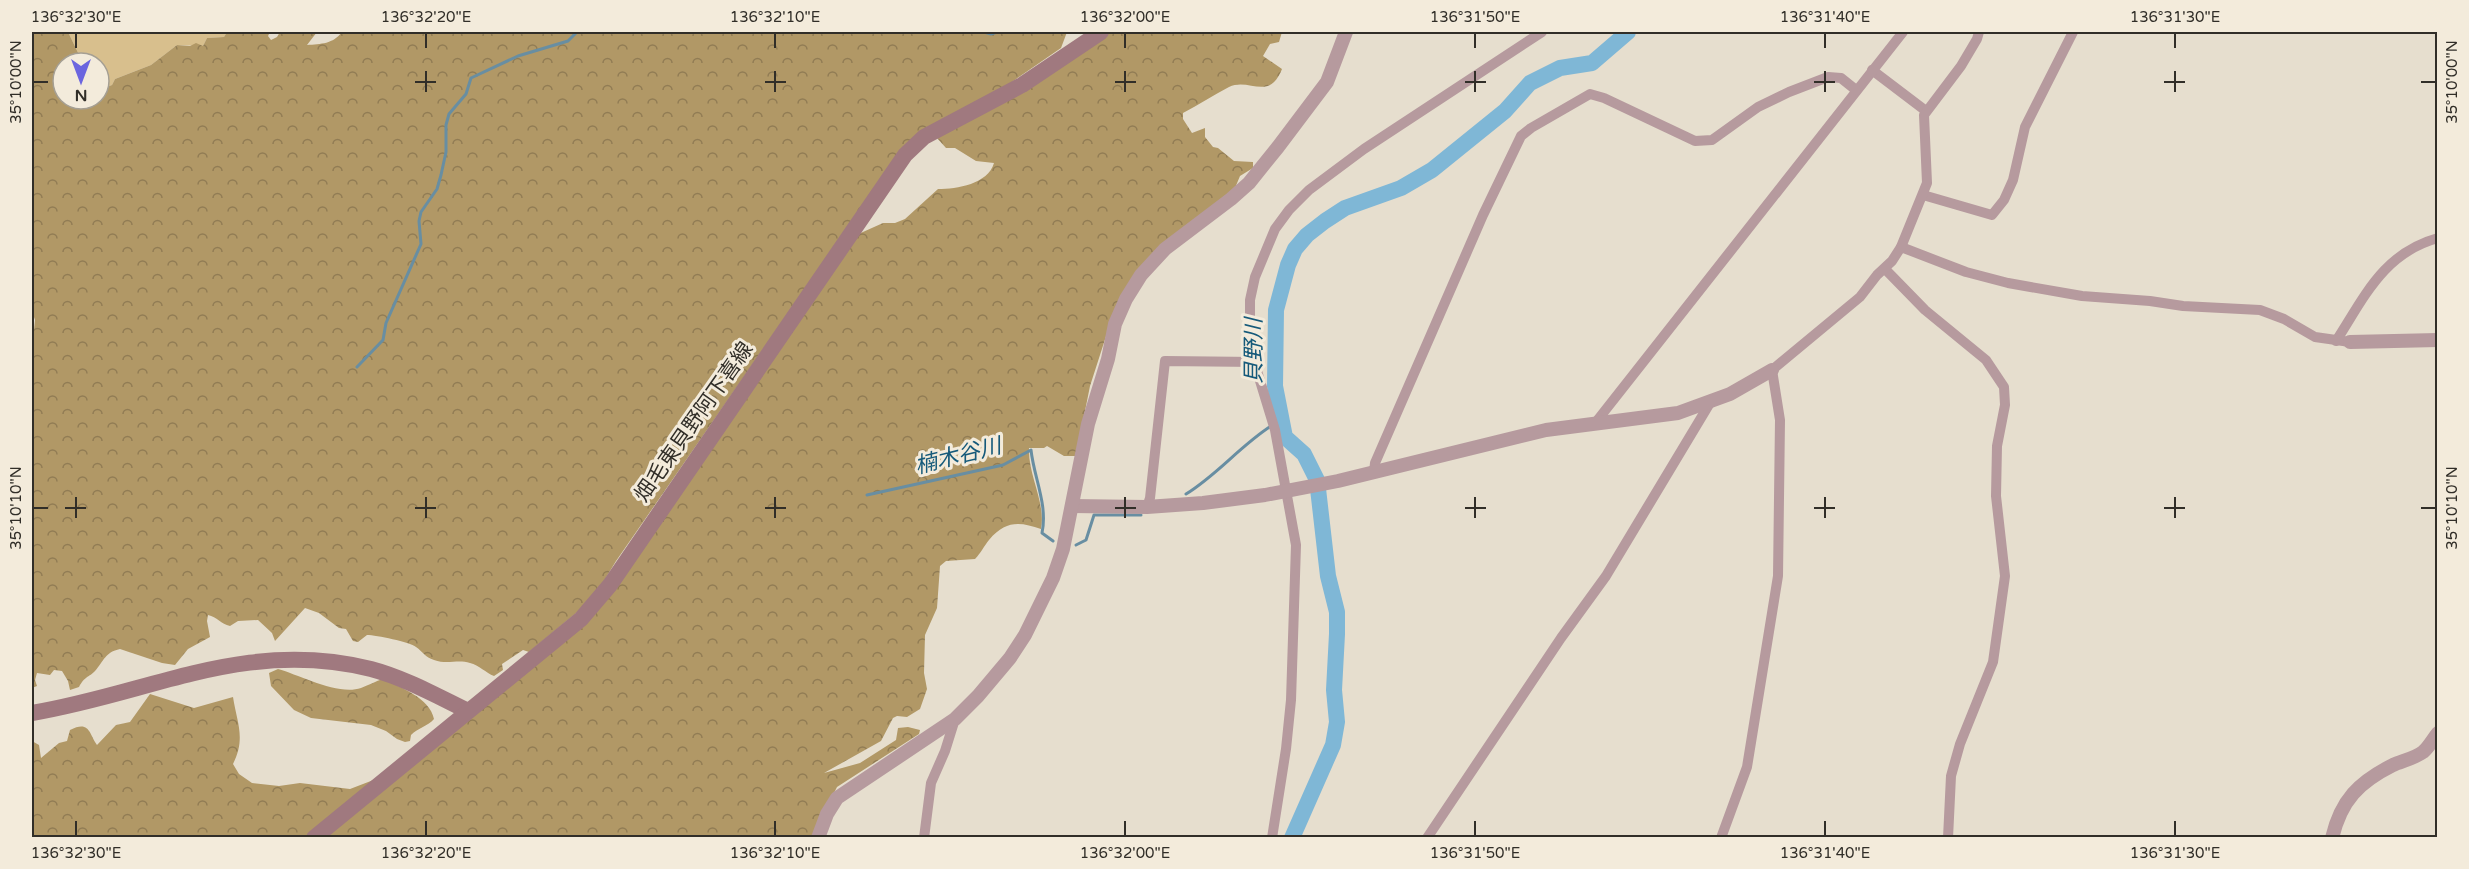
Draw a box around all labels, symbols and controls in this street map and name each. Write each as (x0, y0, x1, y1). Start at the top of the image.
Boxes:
text: 136°32'30"E (31, 8, 121, 26)
text: 136°32'20"E (381, 8, 471, 26)
text: 136°32'10"E (730, 8, 820, 26)
text: 136°32'00"E (1080, 8, 1170, 26)
text: 136°31'50"E (1430, 8, 1520, 26)
text: 136°31'40"E (1780, 8, 1870, 26)
text: 136°31'30"E (2130, 8, 2220, 26)
text: 35°10'00"N (7, 40, 25, 124)
text: 35°10'00"N (2443, 40, 2461, 124)
north arrow (51, 51, 111, 111)
text: N (75, 85, 87, 105)
water label: 貝野川 (1241, 316, 1267, 384)
street label: 畑毛東貝野阿下喜線 (630, 337, 758, 507)
water label: 楠木谷川 (912, 432, 1006, 479)
text: 35°10'10"N (7, 466, 25, 550)
text: 35°10'10"N (2443, 466, 2461, 550)
text: 136°32'30"E (31, 844, 121, 862)
text: 136°32'20"E (381, 844, 471, 862)
text: 136°32'10"E (730, 844, 820, 862)
text: 136°32'00"E (1080, 844, 1170, 862)
text: 136°31'50"E (1430, 844, 1520, 862)
text: 136°31'40"E (1780, 844, 1870, 862)
text: 136°31'30"E (2130, 844, 2220, 862)

